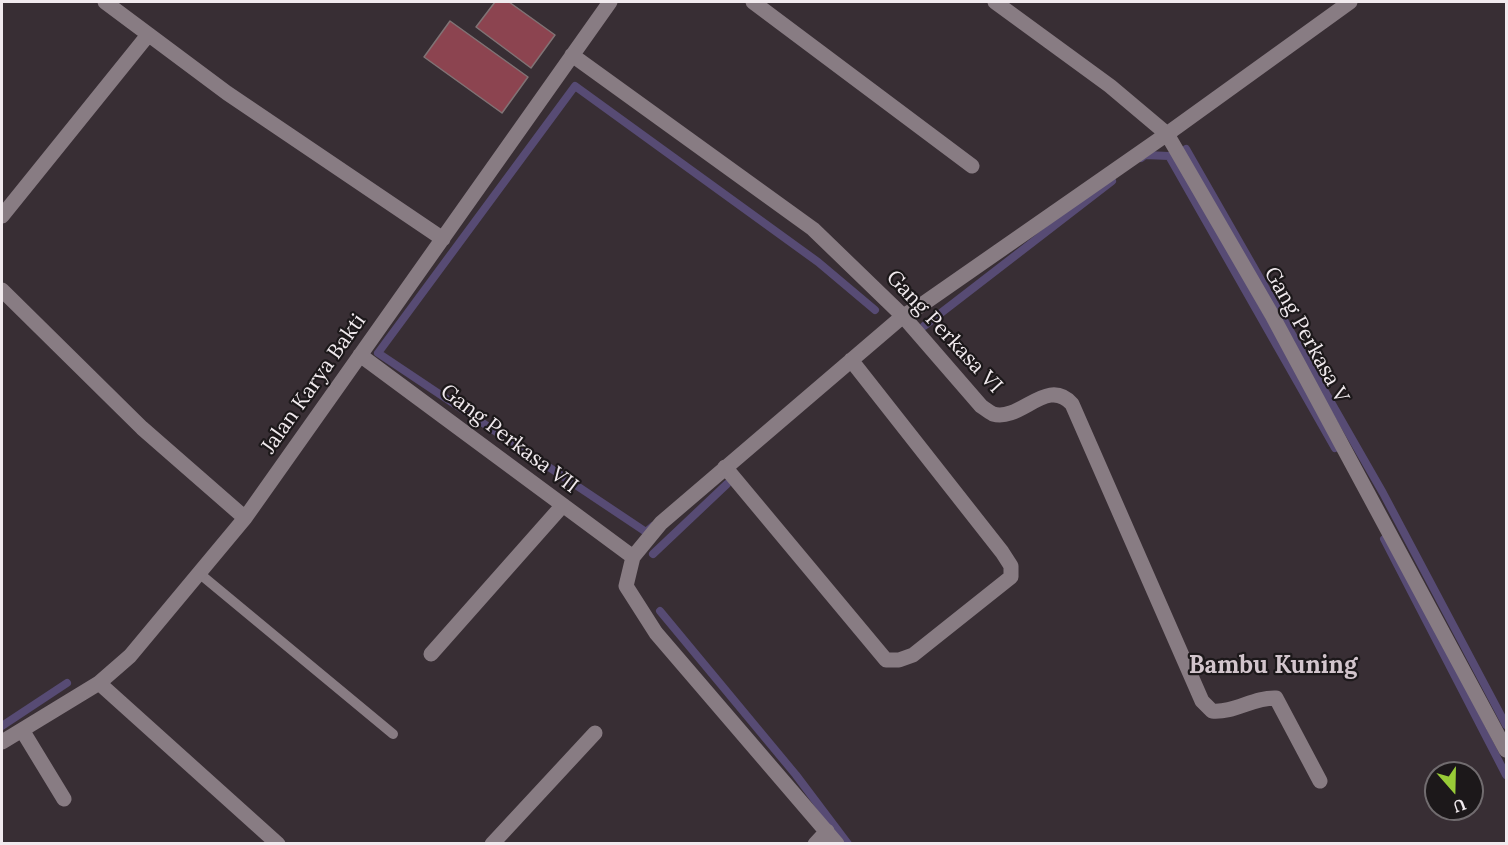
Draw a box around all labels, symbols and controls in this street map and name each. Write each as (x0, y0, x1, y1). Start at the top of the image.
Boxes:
street label: Gang Perkasa V (1258, 263, 1354, 407)
street label: Gang Perkasa VI (881, 265, 1007, 399)
street label: Jalan Karya Bakti (257, 309, 371, 459)
street label: Gang Perkasa VII (435, 379, 583, 499)
district label: Bambu Kuning (1189, 652, 1357, 680)
north arrow (1424, 761, 1484, 821)
text: U (1450, 795, 1469, 818)

